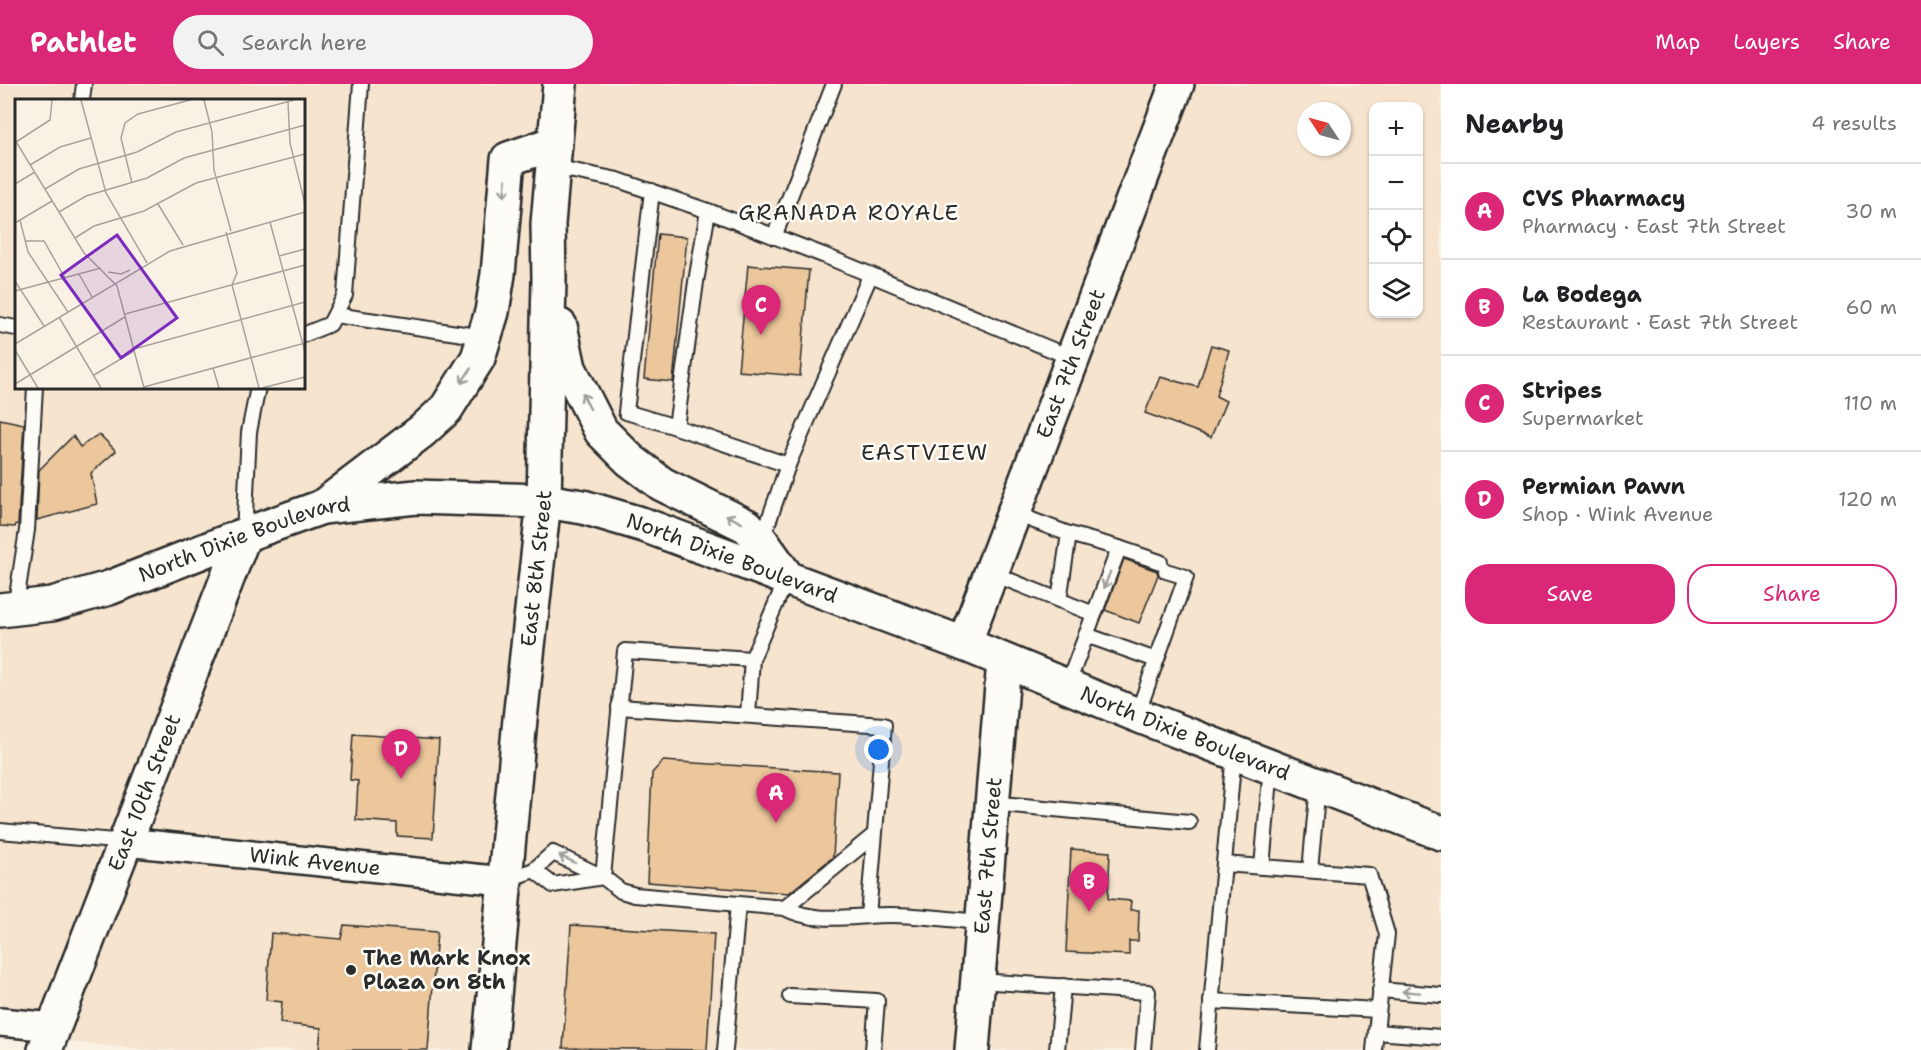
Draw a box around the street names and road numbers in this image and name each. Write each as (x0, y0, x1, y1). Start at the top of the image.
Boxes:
street label: East 7th Street (1030, 285, 1112, 442)
street label: North Dixie Boulevard (134, 490, 351, 589)
street label: East 8th Street (514, 490, 558, 648)
street label: North Dixie Boulevard (623, 507, 842, 610)
street label: North Dixie Boulevard (1076, 679, 1294, 787)
street label: East 10th Street (102, 710, 187, 875)
street label: East 7th Street (968, 776, 1008, 935)
street label: Wink Avenue (248, 841, 382, 882)

